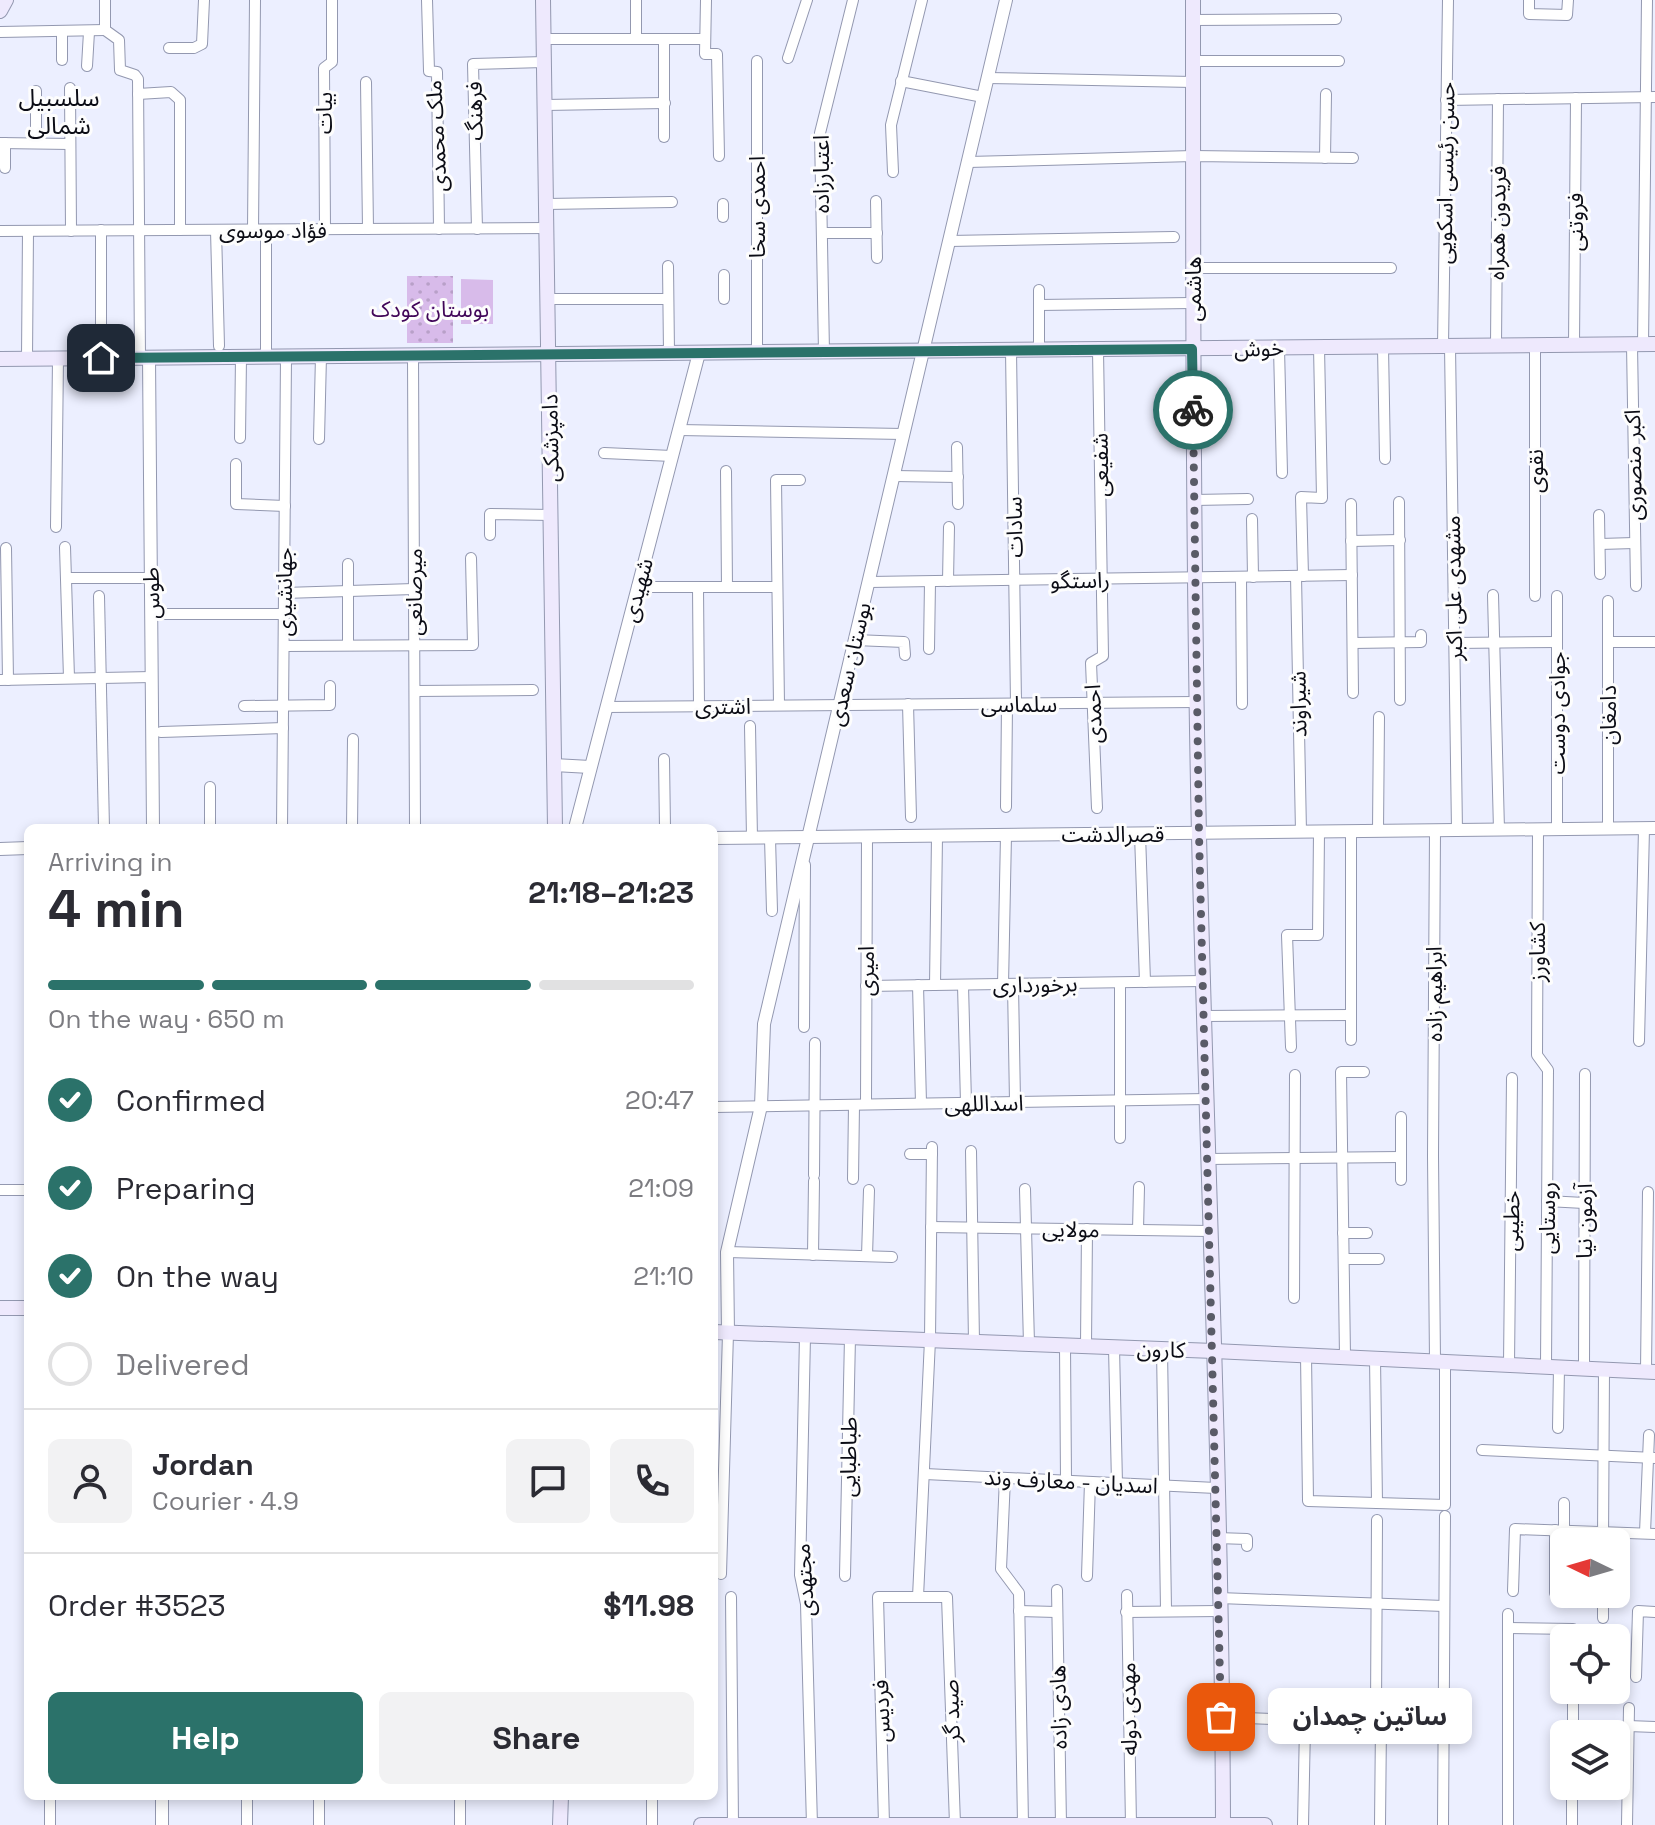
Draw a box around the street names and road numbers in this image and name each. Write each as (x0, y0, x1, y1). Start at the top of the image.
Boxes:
street label: ملک محمدی (419, 79, 453, 193)
street label: فرهنگ (459, 81, 489, 141)
street label: حسن رئیسی اسکویی (1429, 82, 1461, 264)
street label: بیات (310, 92, 338, 134)
street label: اعتبارزاده (807, 135, 835, 213)
street label: احمدی سخا (743, 156, 771, 258)
street label: فریدون همراه (1482, 166, 1512, 280)
street label: فروتنی (1561, 193, 1589, 251)
street label: فؤاد موسوی (219, 216, 327, 244)
street label: هاشمی (1179, 256, 1207, 322)
street label: خوش (1234, 334, 1284, 362)
street label: دامپزشکی (535, 394, 566, 482)
street label: اکبر منصوری (1618, 409, 1648, 521)
street label: شفیعی (1085, 433, 1115, 497)
street label: نقوی (1521, 449, 1549, 493)
street label: سادات (999, 496, 1029, 558)
street label: مشهدی علی اکبر (1438, 515, 1468, 662)
street label: جهانشیری (270, 548, 298, 636)
street label: میرصانعی (400, 548, 428, 636)
street label: شهیدی (615, 555, 659, 625)
street label: راستگو (1050, 565, 1110, 595)
street label: طوس (137, 567, 165, 619)
street label: بوستان سعدی (821, 599, 877, 729)
street label: جوادی دوست (1543, 651, 1571, 775)
street label: شیراوند (1283, 671, 1313, 737)
street label: احمدی (1078, 684, 1108, 744)
street label: دامغان (1594, 685, 1622, 745)
street label: سلماسی (981, 690, 1057, 718)
street label: اشتری (695, 692, 751, 720)
street label: قصرالدشت (1062, 820, 1164, 848)
street label: کشاورز (1523, 921, 1551, 983)
street label: امیری (852, 946, 880, 996)
street label: ابراهیم زاده (1420, 946, 1451, 1042)
street label: برخورداری (992, 969, 1078, 999)
street label: اسداللهی (944, 1088, 1024, 1118)
street label: روستایی (1533, 1182, 1561, 1254)
street label: آزمون نیا (1570, 1182, 1598, 1259)
street label: خطیبی (1496, 1190, 1526, 1252)
street label: مولایی (1042, 1215, 1100, 1243)
street label: کارون (1136, 1334, 1187, 1364)
street label: طباطبایی (833, 1417, 863, 1497)
street label: اسدیان - معارف وند (983, 1462, 1159, 1500)
street label: مجتهدی (787, 1542, 821, 1618)
street label: مهدی دوله (1113, 1662, 1143, 1756)
street label: هادی زاده (1043, 1665, 1073, 1749)
street label: فردیس (866, 1679, 896, 1743)
street label: صید گر (936, 1679, 966, 1744)

